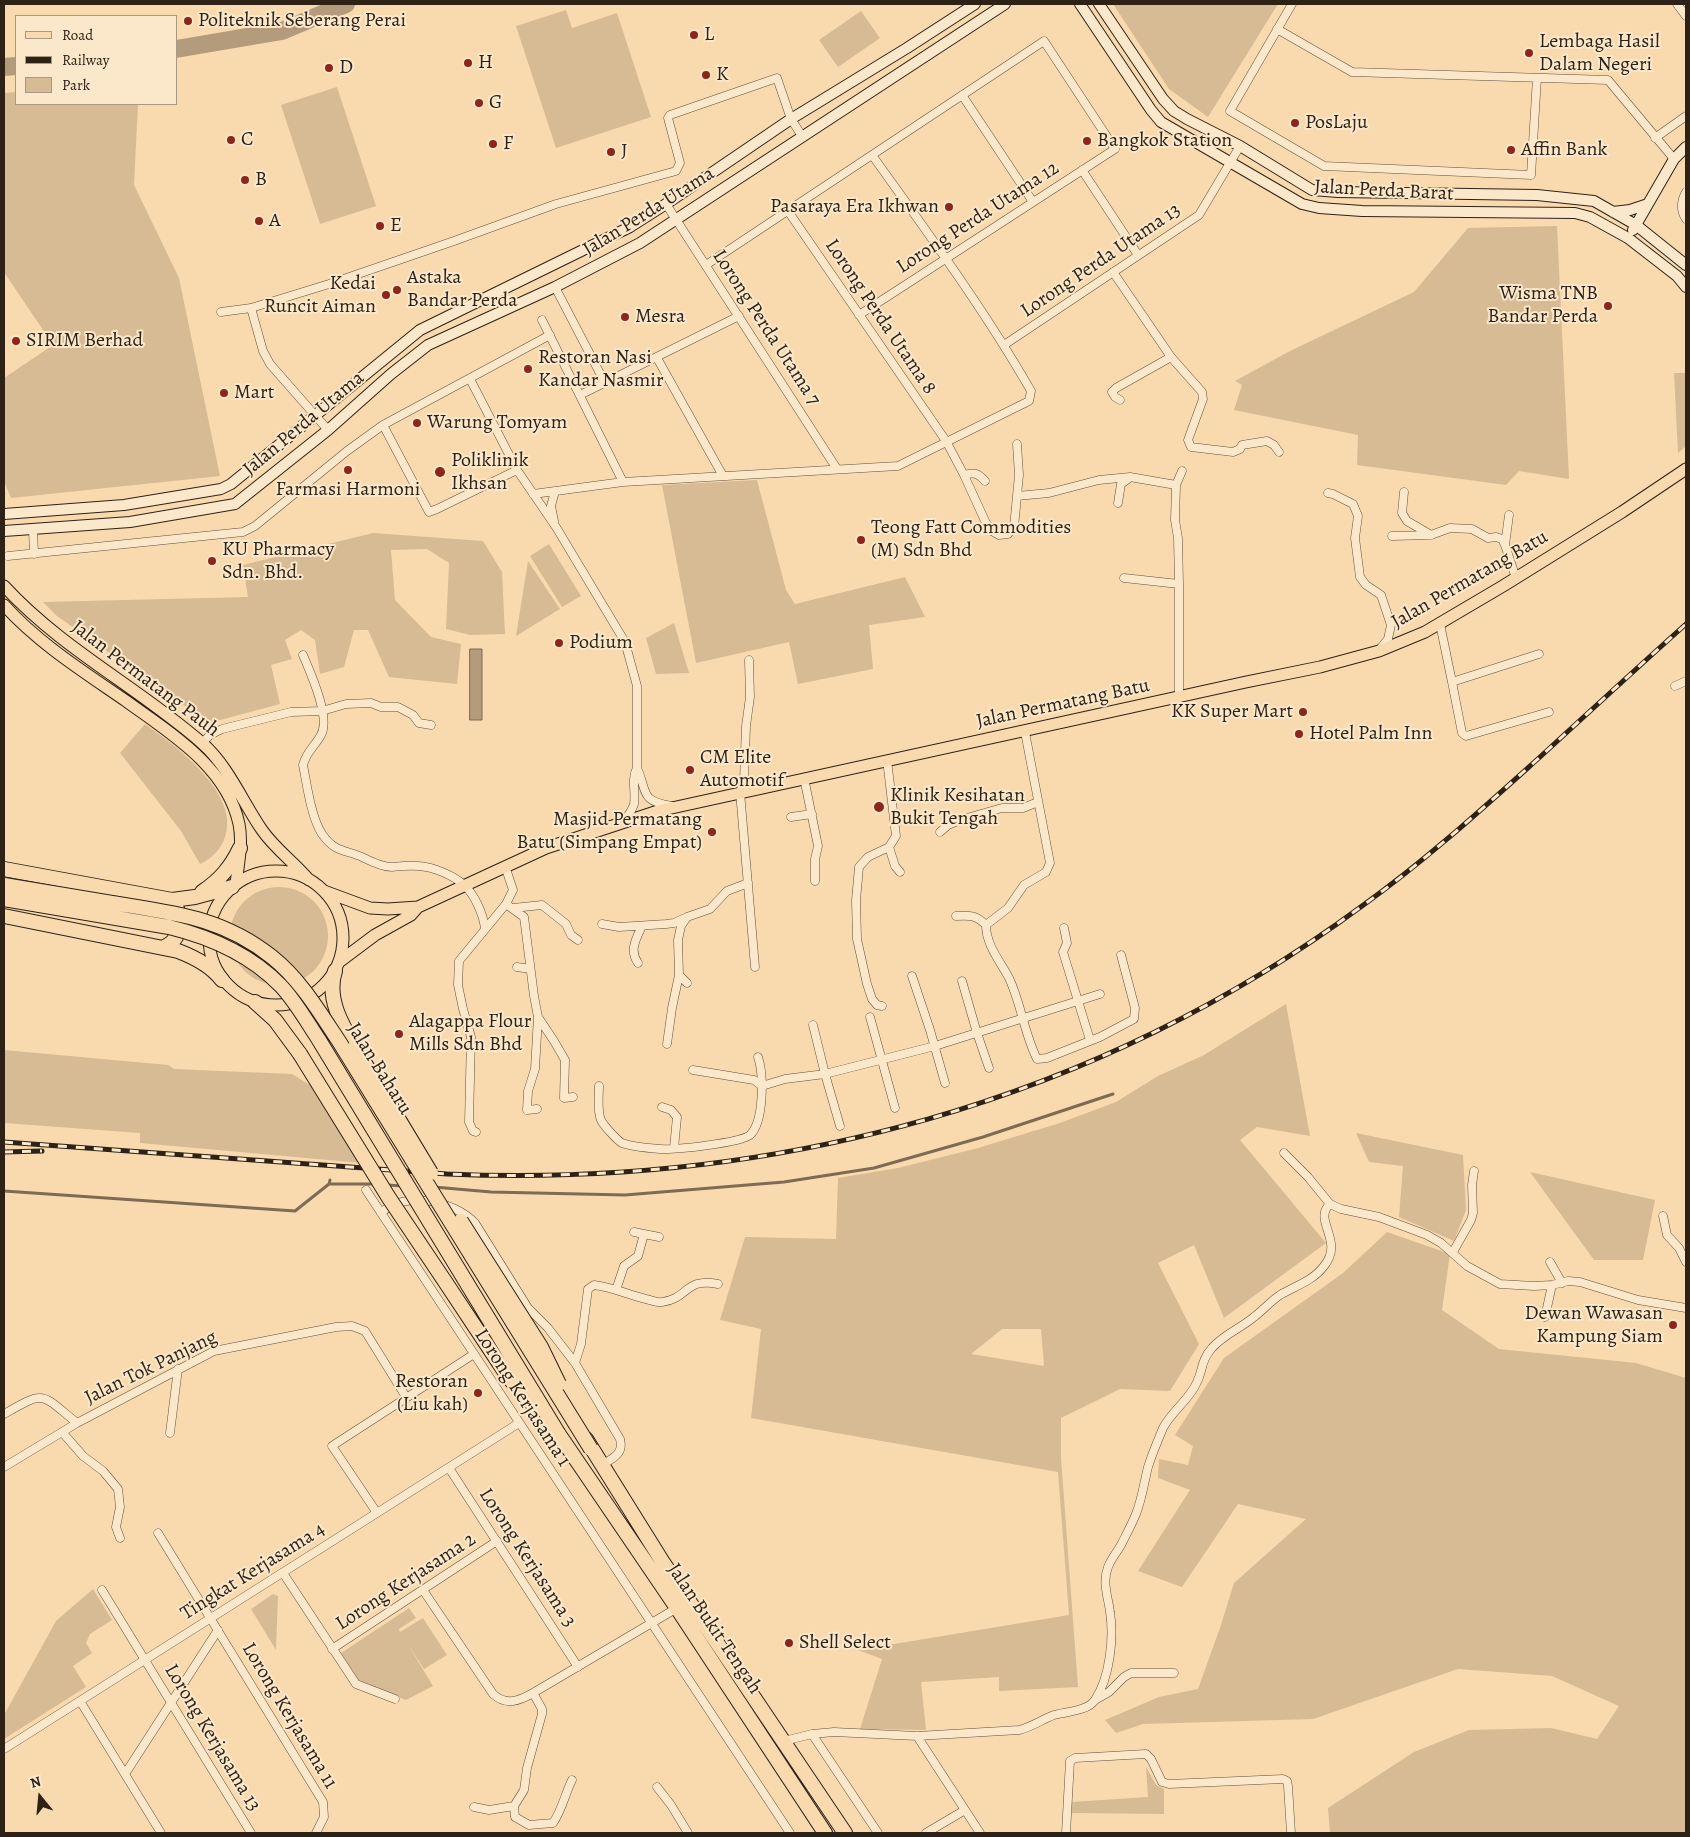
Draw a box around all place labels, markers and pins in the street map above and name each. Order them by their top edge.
place label: Politeknik Seberang Perai [198,9,406,33]
marker: Politeknik Seberang Perai [182,15,194,27]
place label: L [704,23,714,47]
marker: L [688,29,700,41]
place label: Lembaga Hasil Dalam Negeri [1539,30,1660,77]
marker: Lembaga Hasil Dalam Negeri [1523,47,1535,59]
place label: H [478,51,493,75]
place label: D [339,56,353,80]
marker: H [462,57,474,69]
marker: D [323,62,335,74]
place label: K [716,63,729,87]
marker: K [700,69,712,81]
place label: G [489,91,502,115]
marker: G [473,97,485,109]
place label: PosLaju [1305,111,1368,135]
marker: PosLaju [1289,117,1301,129]
place label: C [241,128,254,152]
place label: Bangkok Station [1097,129,1232,153]
place label: F [503,132,513,156]
marker: C [225,134,237,146]
marker: Bangkok Station [1081,135,1093,147]
marker: F [487,138,499,150]
place label: Affin Bank [1521,138,1607,162]
place label: J [621,140,628,164]
marker: Affin Bank [1505,144,1517,156]
marker: J [605,146,617,158]
place label: B [255,168,267,192]
marker: B [239,174,251,186]
place label: Pasaraya Era Ikhwan [770,195,939,219]
marker: Pasaraya Era Ikhwan [943,201,955,213]
place label: A [269,209,281,233]
place label: E [390,214,402,238]
marker: A [253,215,265,227]
marker: E [374,220,386,232]
place label: Astaka Bandar Perda [407,266,517,313]
place label: Kedai Runcit Aiman [264,272,376,319]
place label: Wisma TNB Bandar Perda [1488,282,1598,329]
marker: Astaka Bandar Perda [391,284,403,296]
marker: Kedai Runcit Aiman [380,289,392,301]
marker: Wisma TNB Bandar Perda [1602,300,1614,312]
place label: Mesra [635,305,685,329]
marker: Mesra [619,311,631,323]
place label: SIRIM Berhad [26,329,143,353]
marker: SIRIM Berhad [10,335,22,347]
place label: Restoran Nasi Kandar Nasmir [538,346,664,393]
marker: Restoran Nasi Kandar Nasmir [522,363,534,375]
place label: Mart [234,381,274,405]
marker: Mart [218,387,230,399]
place label: Warung Tomyam [427,411,567,435]
marker: Warung Tomyam [411,417,423,429]
place label: Poliklinik Ikhsan [451,449,529,496]
marker: Farmasi Harmoni [342,464,354,476]
marker: Poliklinik Ikhsan [433,465,447,479]
place label: Farmasi Harmoni [276,478,420,502]
place label: Teong Fatt Commodities (M) Sdn Bhd [871,516,1071,563]
marker: Teong Fatt Commodities (M) Sdn Bhd [855,534,867,546]
place label: KU Pharmacy Sdn. Bhd. [222,538,334,585]
marker: KU Pharmacy Sdn. Bhd. [206,555,218,567]
place label: Podium [569,631,633,655]
marker: Podium [553,637,565,649]
place label: KK Super Mart [1171,700,1293,724]
marker: KK Super Mart [1297,706,1309,718]
place label: Hotel Palm Inn [1309,722,1432,746]
marker: Hotel Palm Inn [1293,728,1305,740]
place label: CM Elite Automotif [700,746,784,793]
marker: CM Elite Automotif [684,764,696,776]
place label: Klinik Kesihatan Bukit Tengah [890,784,1025,831]
marker: Klinik Kesihatan Bukit Tengah [872,800,886,814]
place label: Masjid Permatang Batu (Simpang Empat) [517,808,702,855]
marker: Masjid Permatang Batu (Simpang Empat) [706,826,718,838]
place label: Alagappa Flour Mills Sdn Bhd [409,1010,532,1057]
marker: Alagappa Flour Mills Sdn Bhd [393,1028,405,1040]
place label: Dewan Wawasan Kampung Siam [1525,1302,1663,1349]
marker: Dewan Wawasan Kampung Siam [1667,1319,1679,1331]
place label: Restoran (Liu kah) [395,1370,468,1417]
marker: Restoran (Liu kah) [472,1387,484,1399]
place label: Shell Select [799,1631,891,1655]
marker: Shell Select [783,1637,795,1649]

